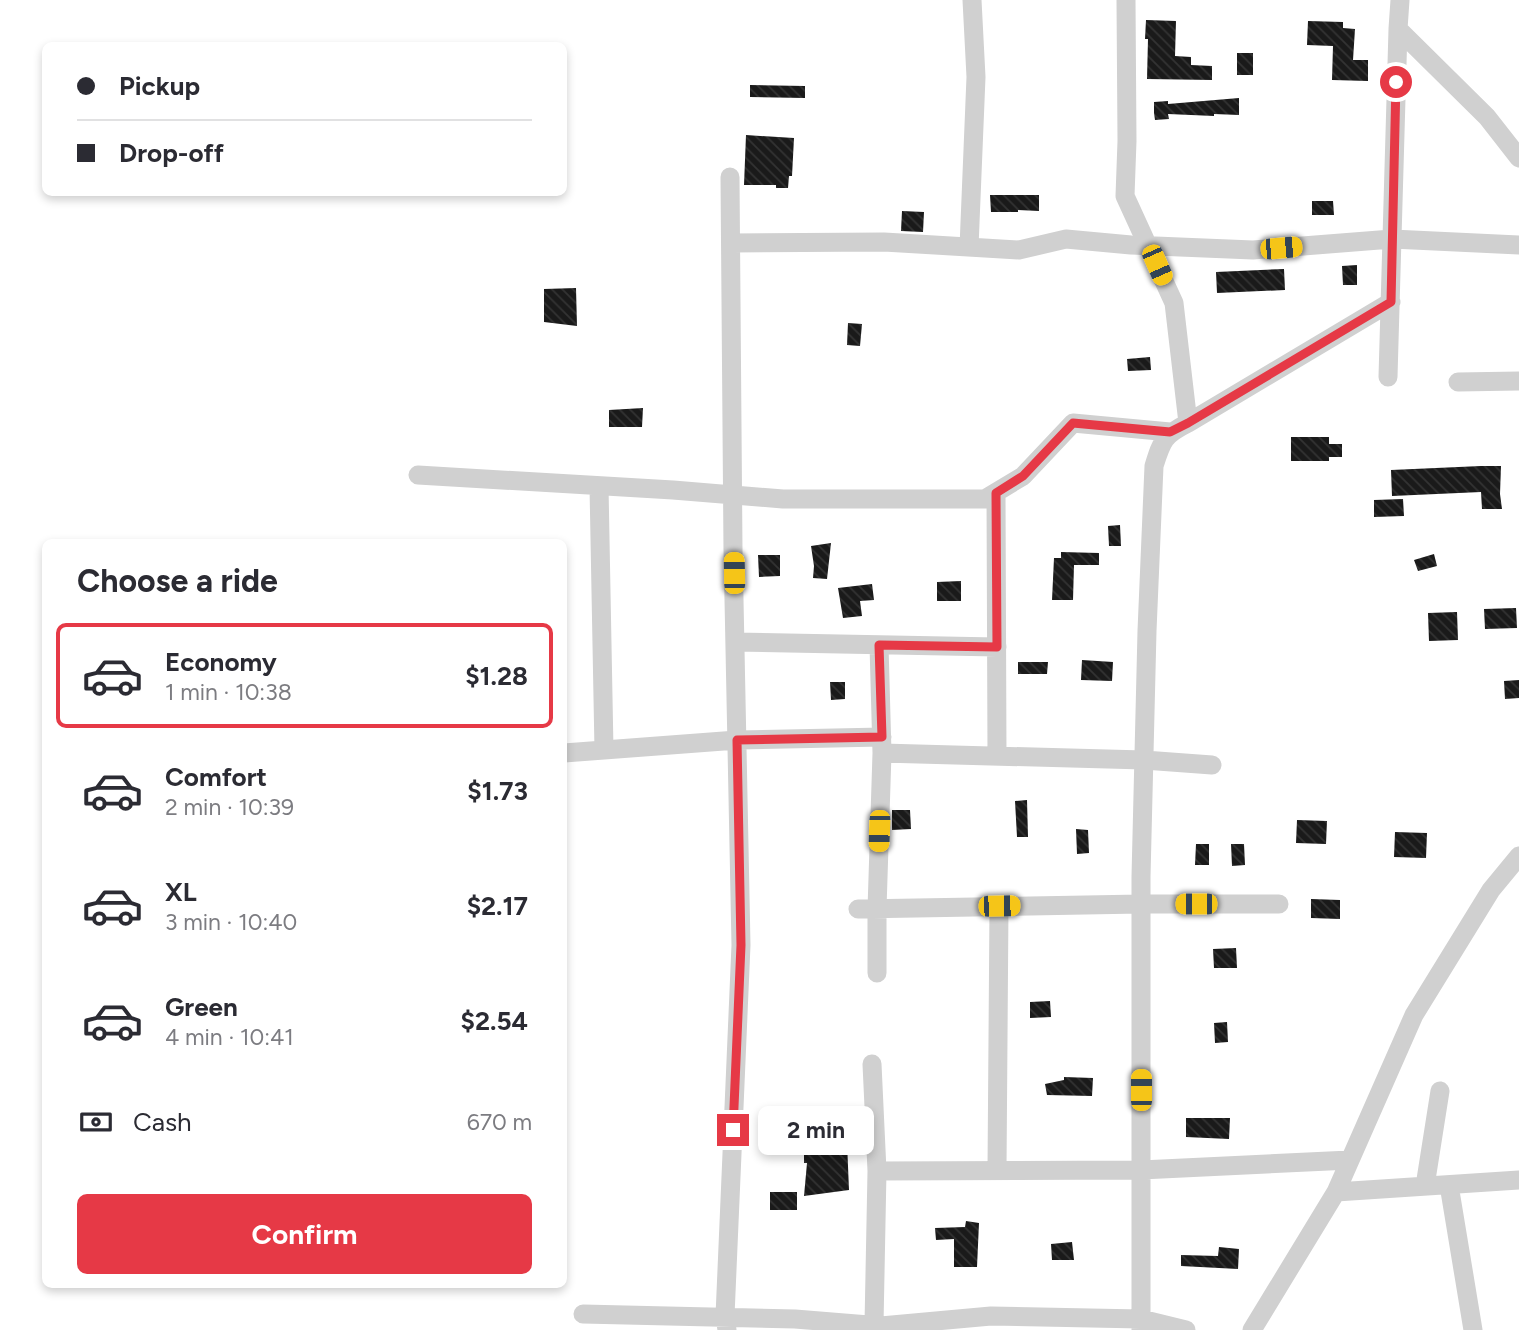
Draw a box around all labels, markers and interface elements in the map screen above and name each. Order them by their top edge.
route start [1380,66,1412,98]
text: Pickup [119,70,200,102]
text: Drop-off [119,137,224,169]
car [1260,236,1303,260]
car [1139,242,1176,288]
car [724,552,745,594]
text: Choose a ride [77,562,278,600]
icon: car [81,644,144,707]
text: Economy [165,646,277,678]
text: $1.28 [465,660,528,692]
text: 1 min · 10:38 [165,678,292,706]
icon: car [81,759,144,822]
text: Comfort [165,761,267,793]
text: $1.73 [467,775,528,807]
text: 2 min · 10:39 [165,793,294,821]
car [868,810,891,852]
icon: car [81,874,144,937]
text: XL [165,876,197,908]
text: $2.17 [467,890,528,922]
car [1176,894,1218,915]
car [978,895,1021,917]
text: 3 min · 10:40 [165,908,297,936]
icon: car [81,989,144,1052]
text: Green [165,991,238,1023]
text: $2.54 [461,1005,528,1037]
text: 4 min · 10:41 [165,1023,294,1051]
car [1131,1069,1152,1111]
icon: cash [77,1103,115,1141]
text: Cash [133,1106,192,1138]
callout: 2 min [758,1106,873,1154]
text: 670 m [467,1108,532,1136]
route end [717,1114,749,1146]
text: 2 min [787,1116,845,1144]
button: Confirm [77,1194,532,1274]

